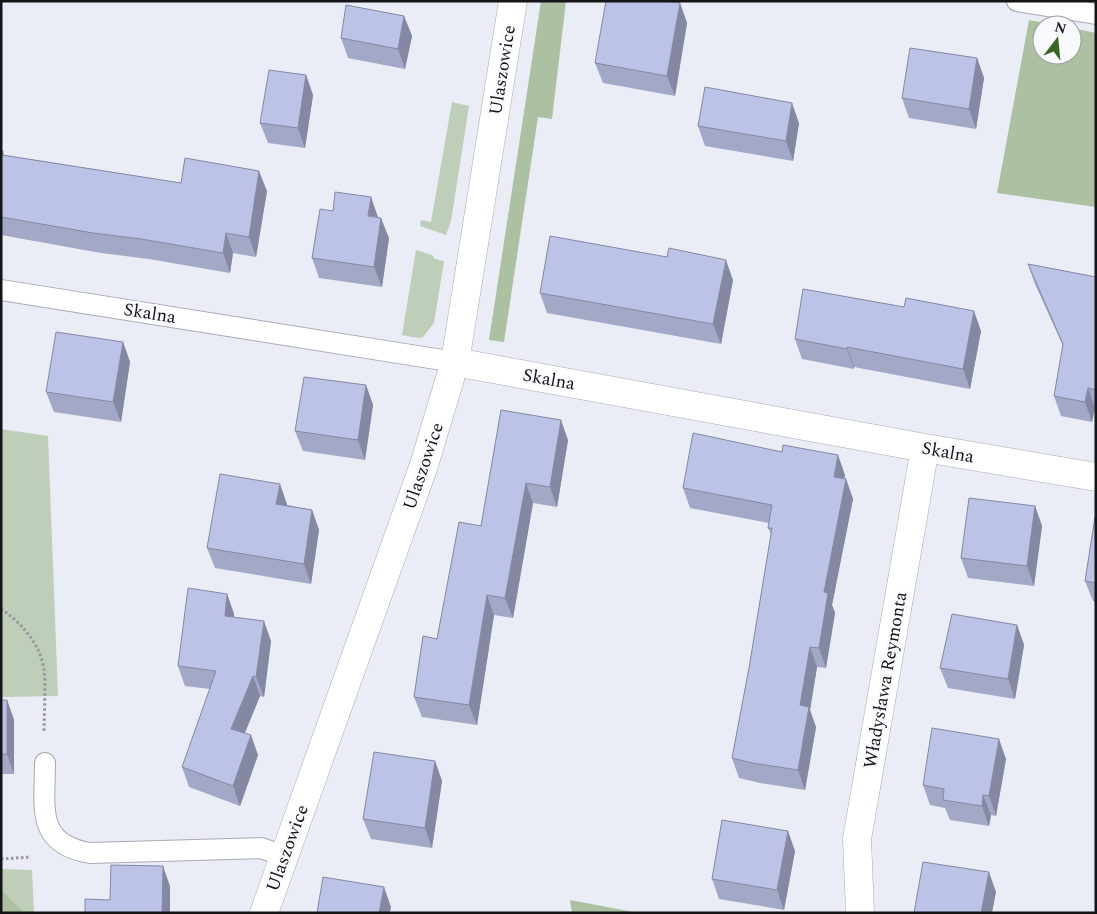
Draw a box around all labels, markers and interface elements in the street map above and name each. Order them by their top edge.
north arrow [1032,15,1082,65]
text: N [1052,16,1069,40]
street label: Ulaszowice [482,23,523,117]
street label: Skalna [122,296,178,331]
street label: Skalna [521,362,577,397]
street label: Ulaszowice [396,419,451,513]
street label: Skalna [920,435,976,470]
street label: Władysława Reymonta [857,589,914,771]
street label: Ulaszowice [259,801,316,895]

